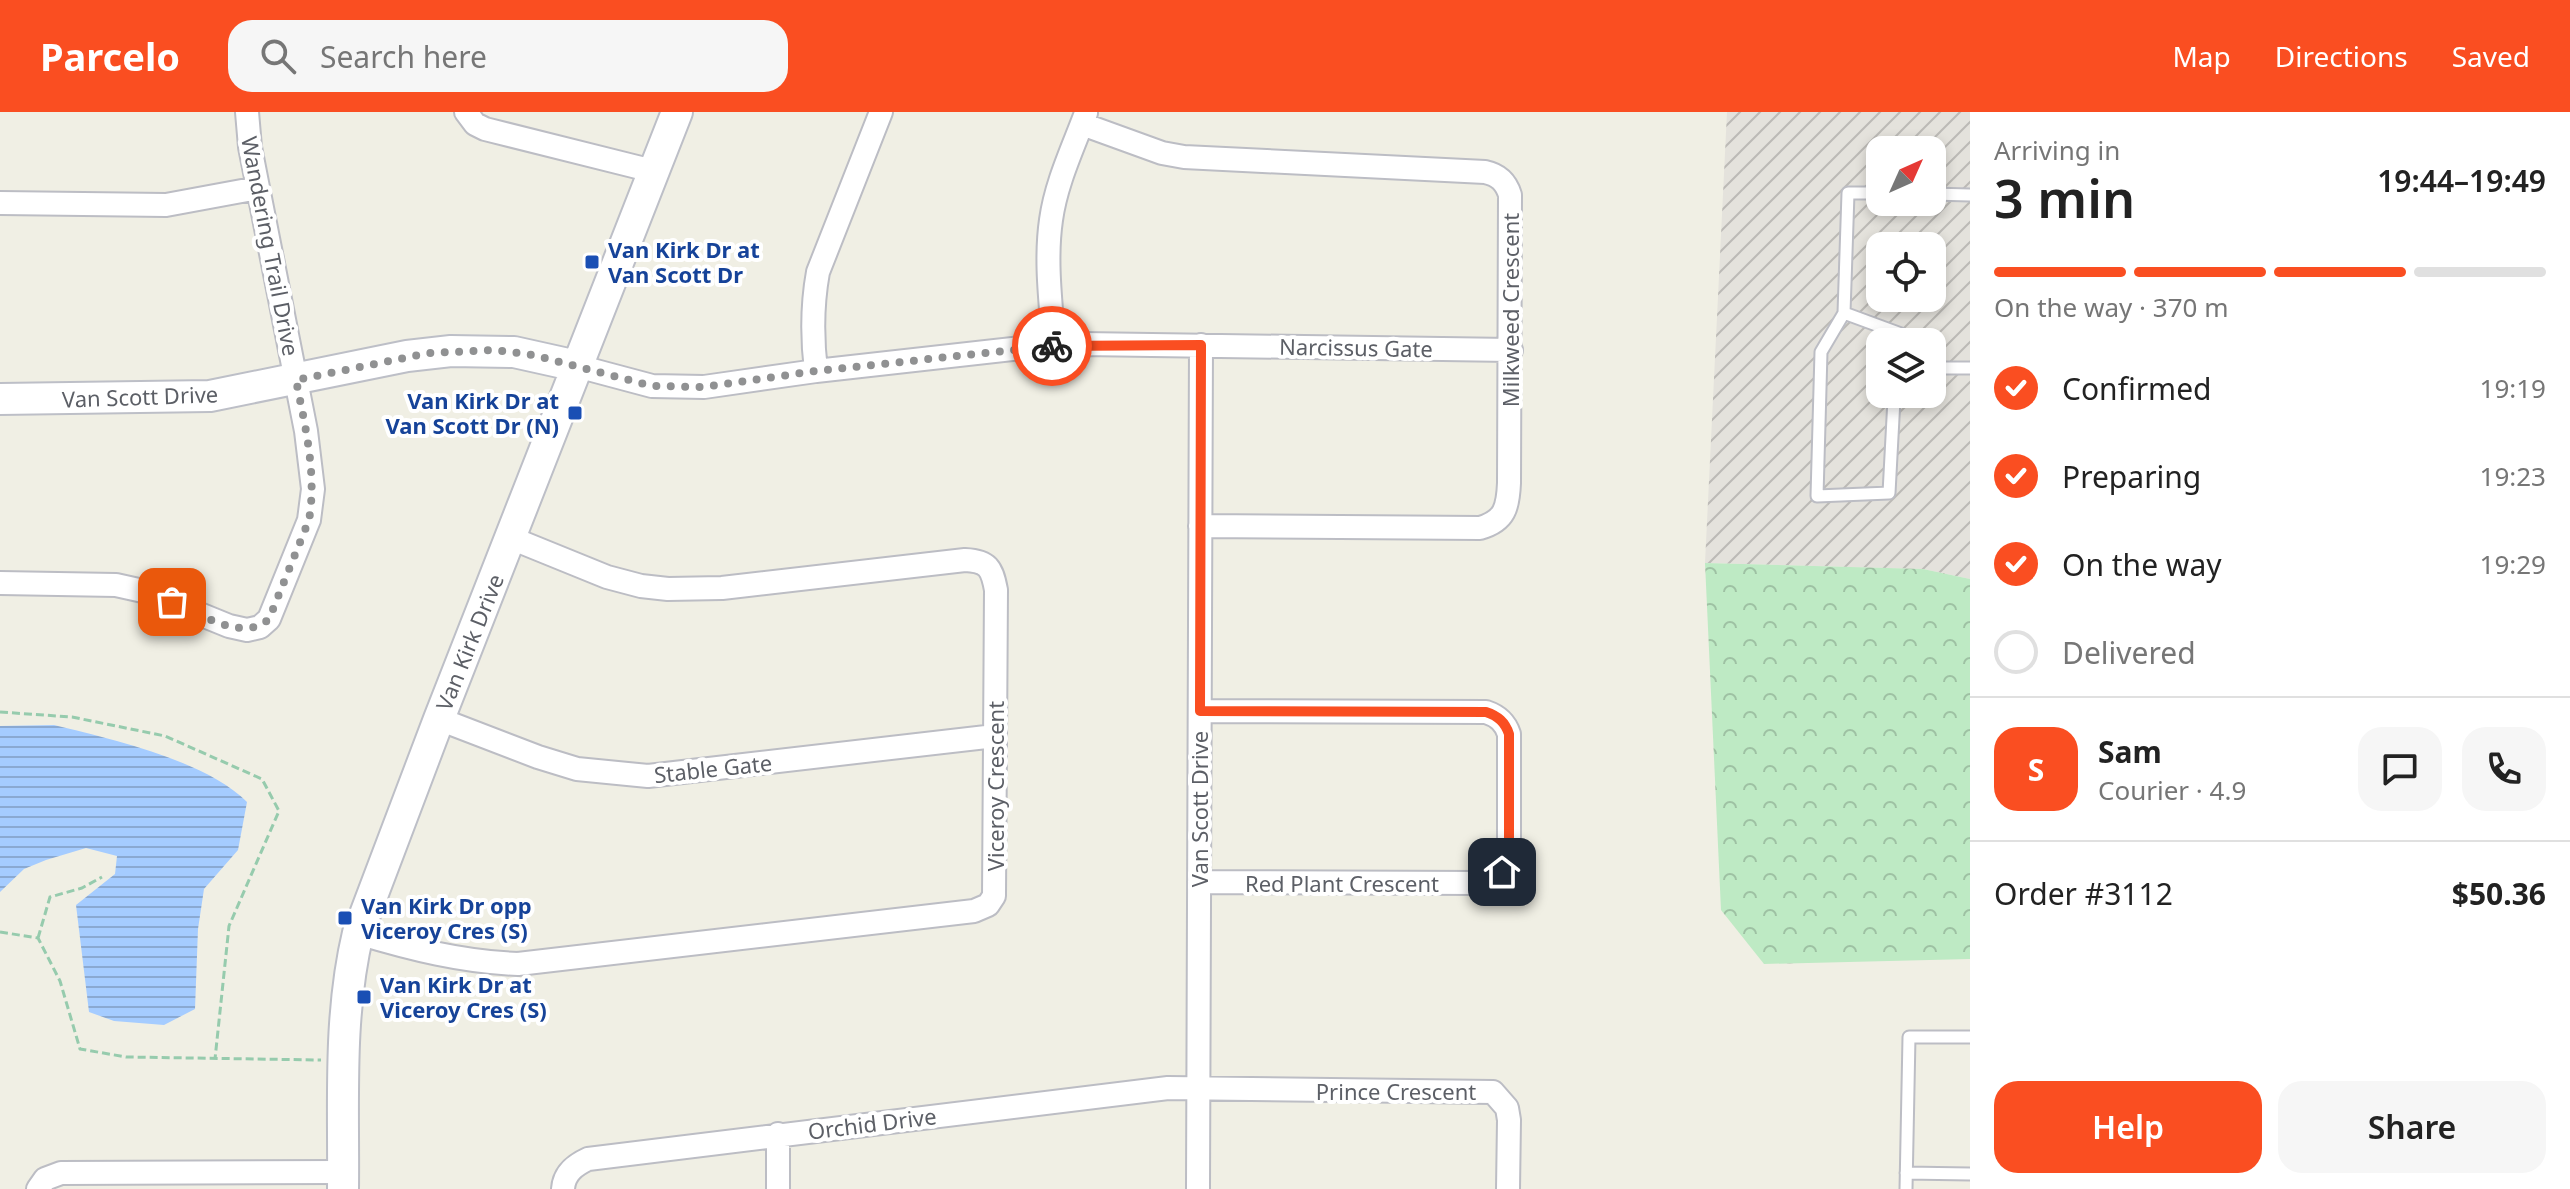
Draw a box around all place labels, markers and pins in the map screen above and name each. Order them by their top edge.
place label: Van Kirk Dr at Van Scott Dr [608,234,760,289]
marker: Van Kirk Dr at Van Scott Dr [583,253,601,271]
place label: Van Kirk Dr at Van Scott Dr (N) [385,385,559,440]
marker: Van Kirk Dr at Van Scott Dr (N) [566,404,584,422]
pin [138,568,206,636]
pin [1468,838,1536,906]
place label: Van Kirk Dr opp Viceroy Cres (S) [361,890,532,945]
marker: Van Kirk Dr opp Viceroy Cres (S) [336,909,354,927]
place label: Van Kirk Dr at Viceroy Cres (S) [380,969,547,1024]
marker: Van Kirk Dr at Viceroy Cres (S) [355,988,373,1006]

